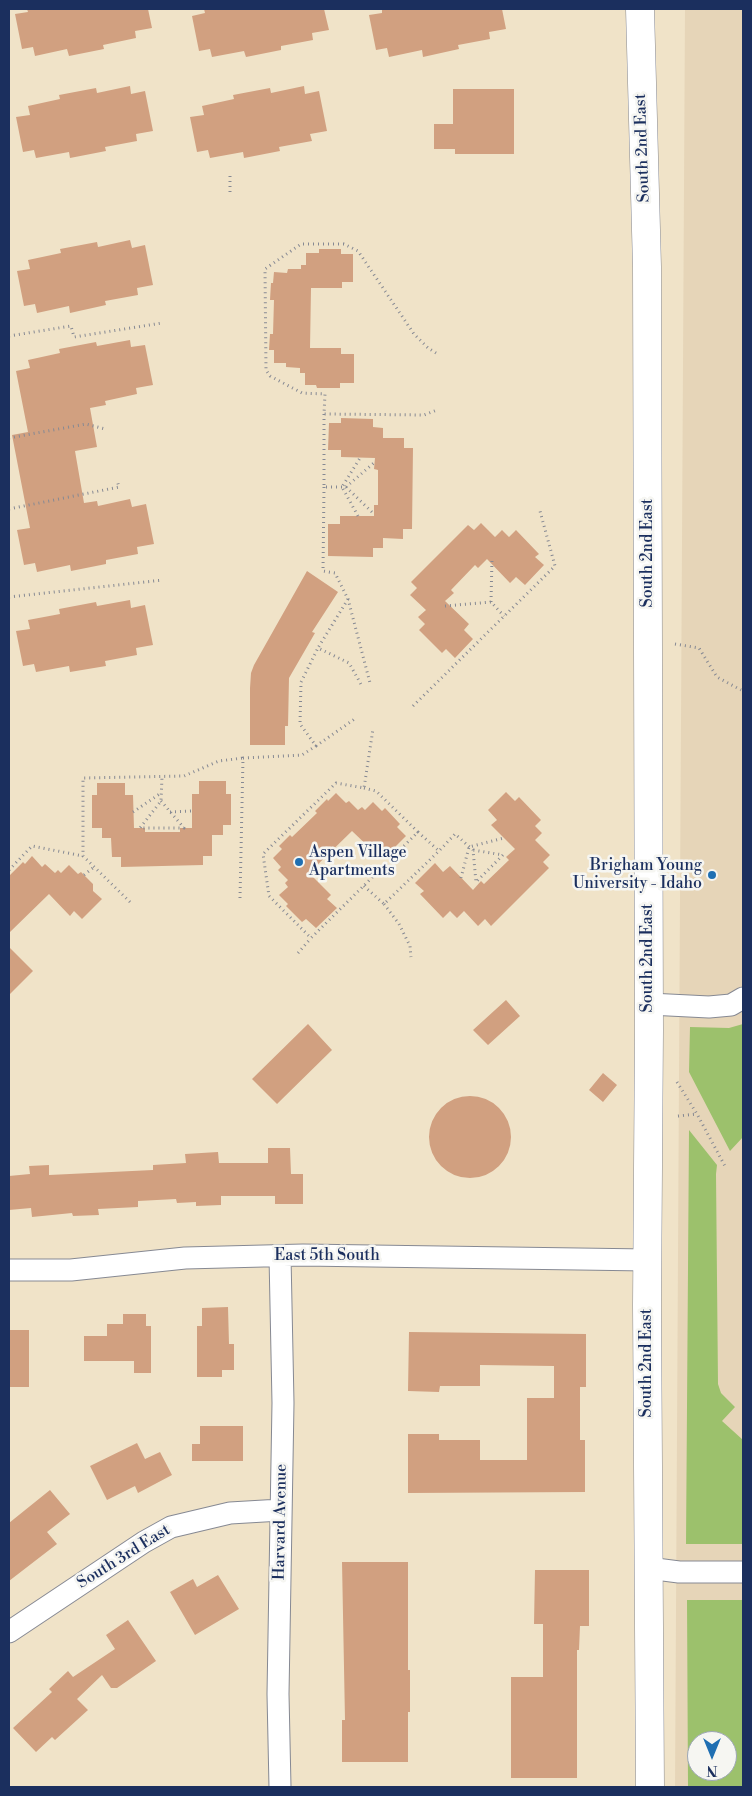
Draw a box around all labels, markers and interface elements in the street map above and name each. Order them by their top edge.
street label: South 2nd East [632,93,654,203]
street label: South 2nd East [638,499,658,607]
place label: Aspen Village Apartments [309,843,407,881]
marker: Aspen Village Apartments [293,856,305,868]
place label: Brigham Young University - Idaho [573,856,702,894]
marker: Brigham Young University - Idaho [706,869,718,881]
street label: South 2nd East [638,904,658,1012]
street label: East 5th South [274,1246,380,1266]
street label: South 2nd East [637,1309,657,1417]
street label: Harvard Avenue [270,1464,292,1580]
street label: South 3rd East [74,1521,174,1593]
north arrow [687,1731,737,1781]
text: N [706,1761,718,1779]

